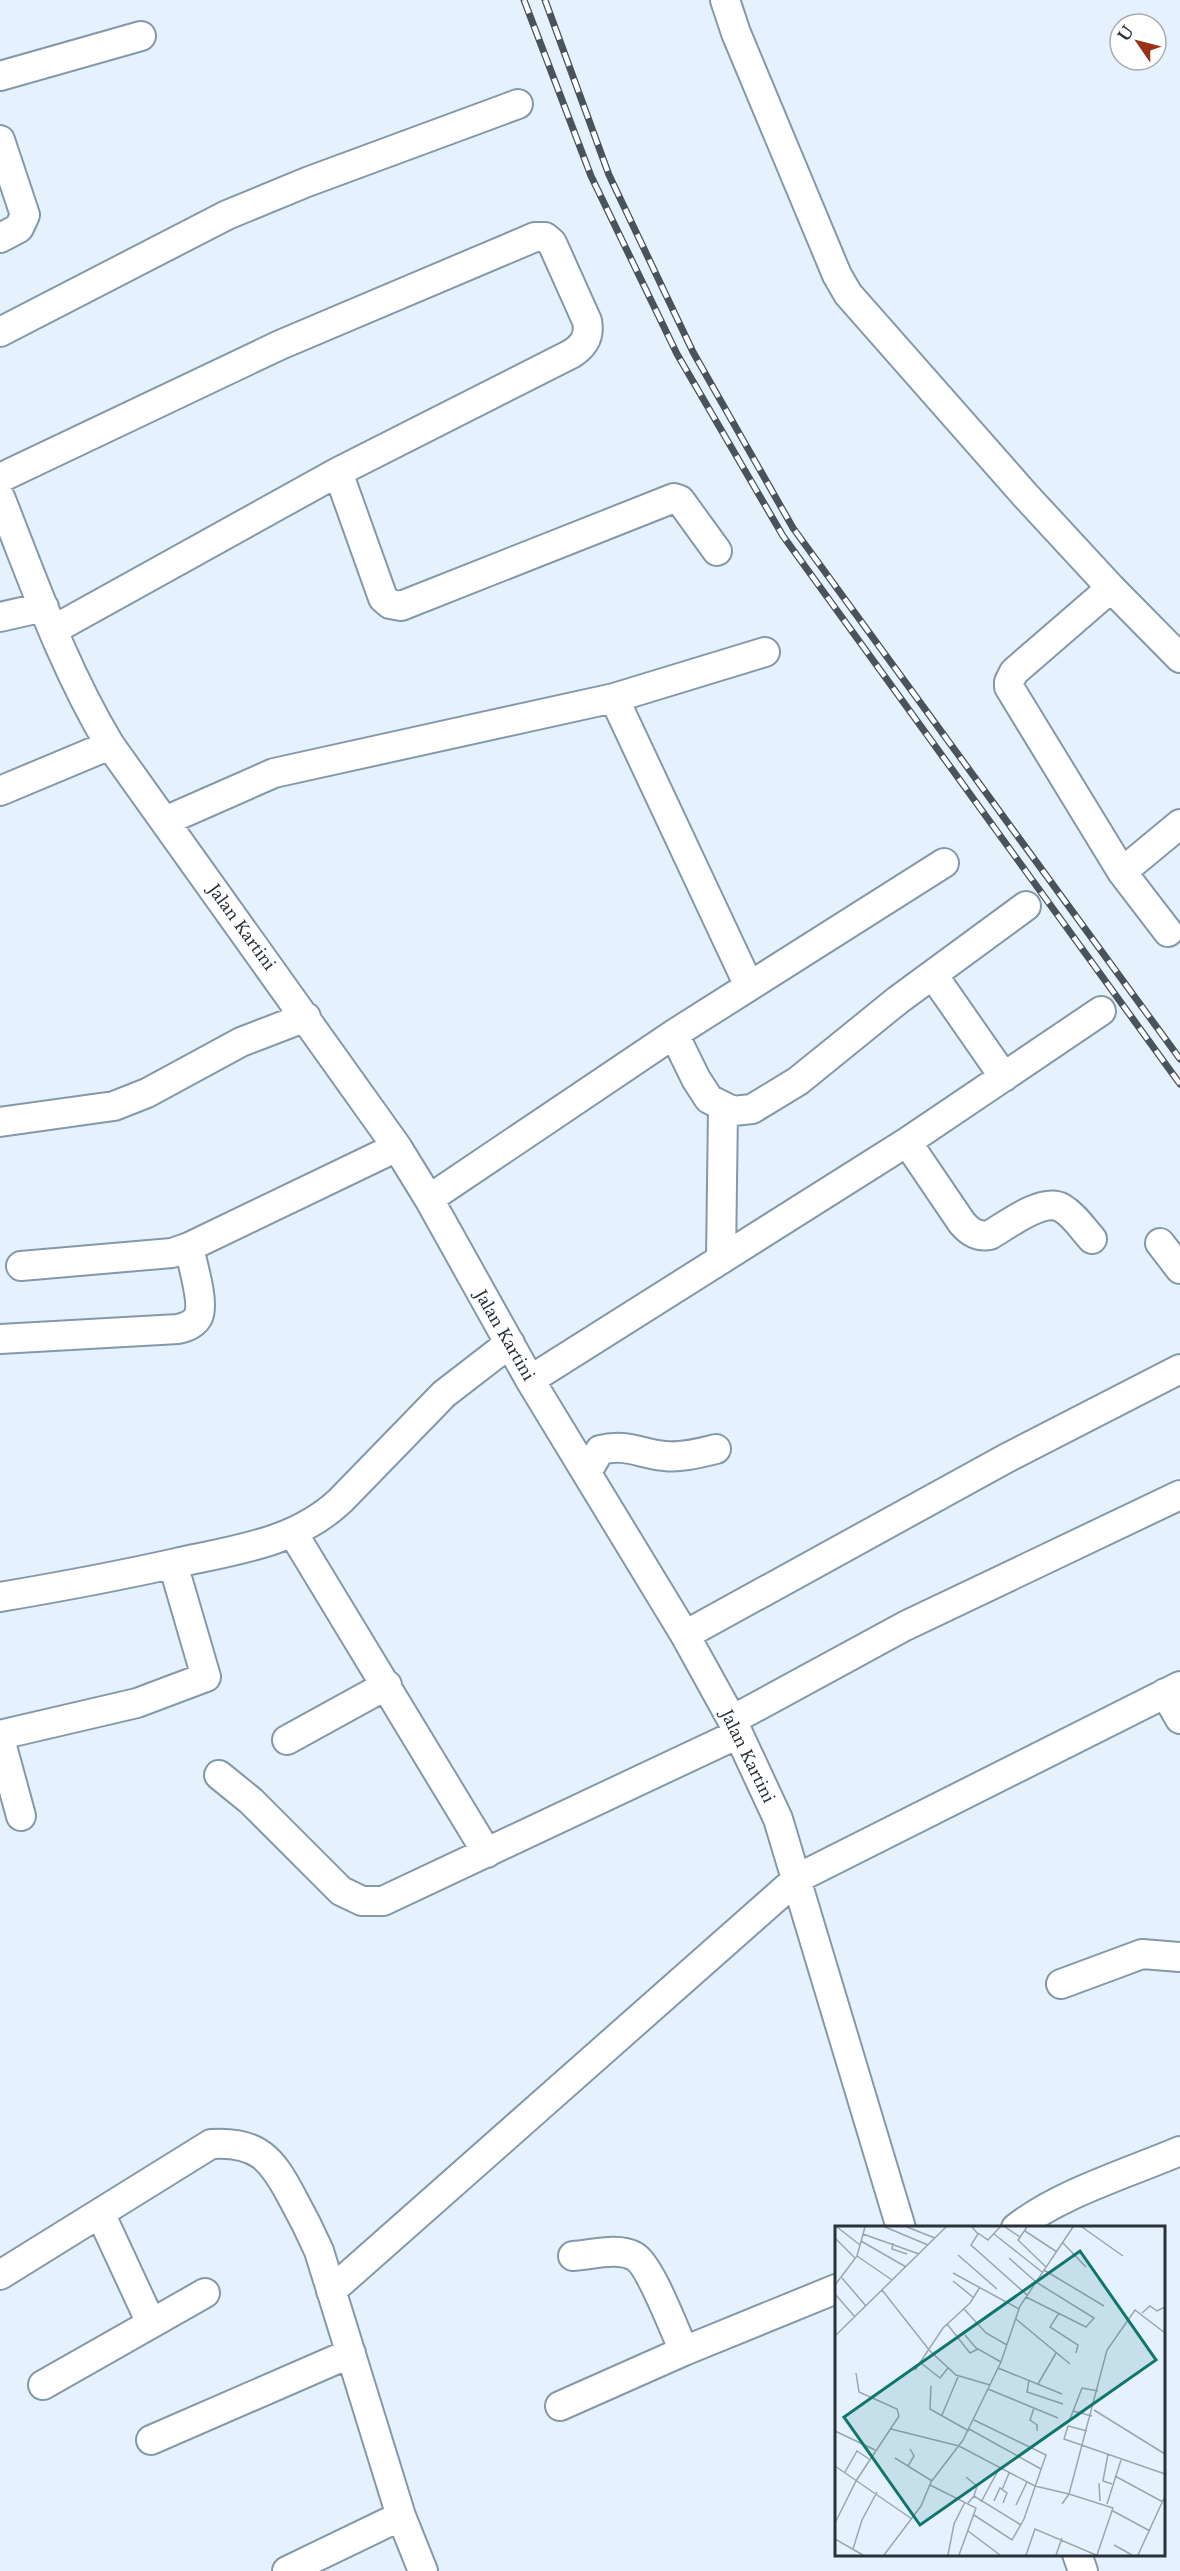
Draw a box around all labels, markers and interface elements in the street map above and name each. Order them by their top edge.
north arrow [1108,12,1168,72]
text: U [1113,22,1138,45]
street label: Jalan Kartini [203,879,280,974]
street label: Jalan Kartini [470,1284,539,1384]
street label: Jalan Kartini [716,1704,779,1806]
inset map [835,2226,1165,2556]

